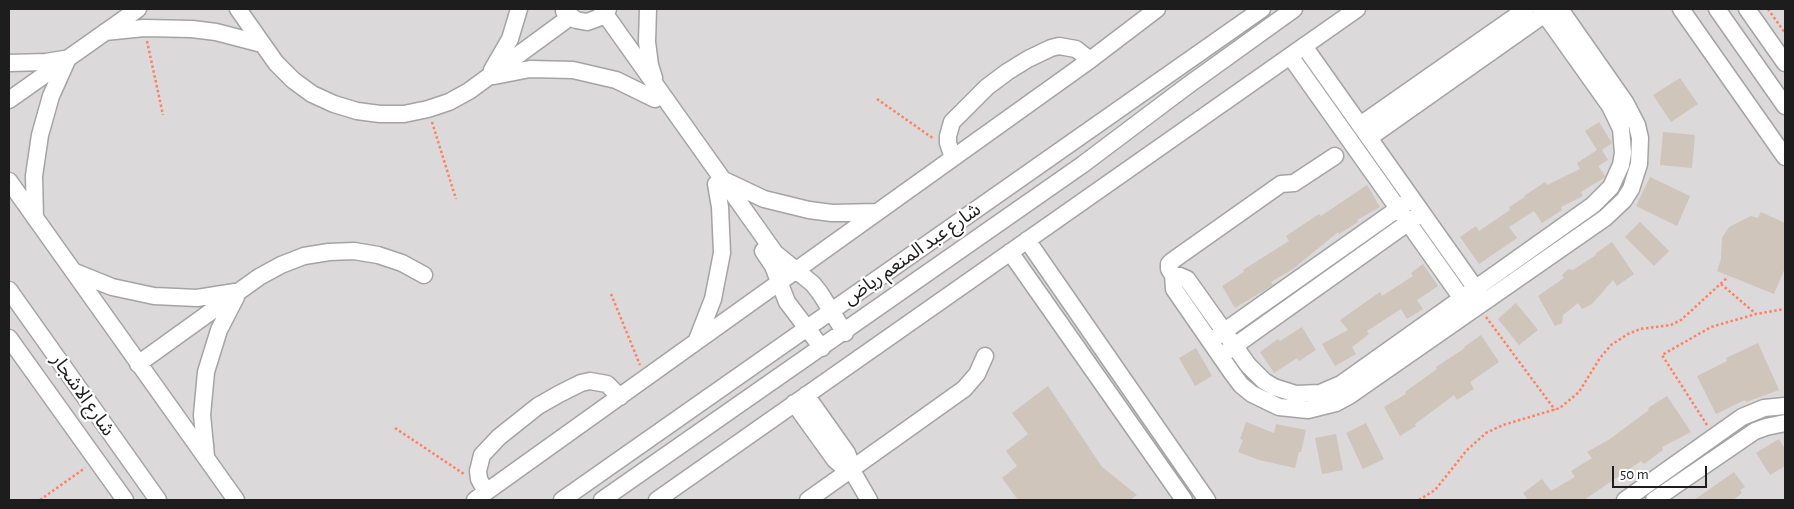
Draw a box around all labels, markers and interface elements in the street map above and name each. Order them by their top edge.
street label: شارع عبد المنعم رياض [839,198,985,310]
street label: شارع الاشجار [46,349,120,441]
scale bar [1614,456,1709,488]
text: 50 m [1620,467,1649,482]

